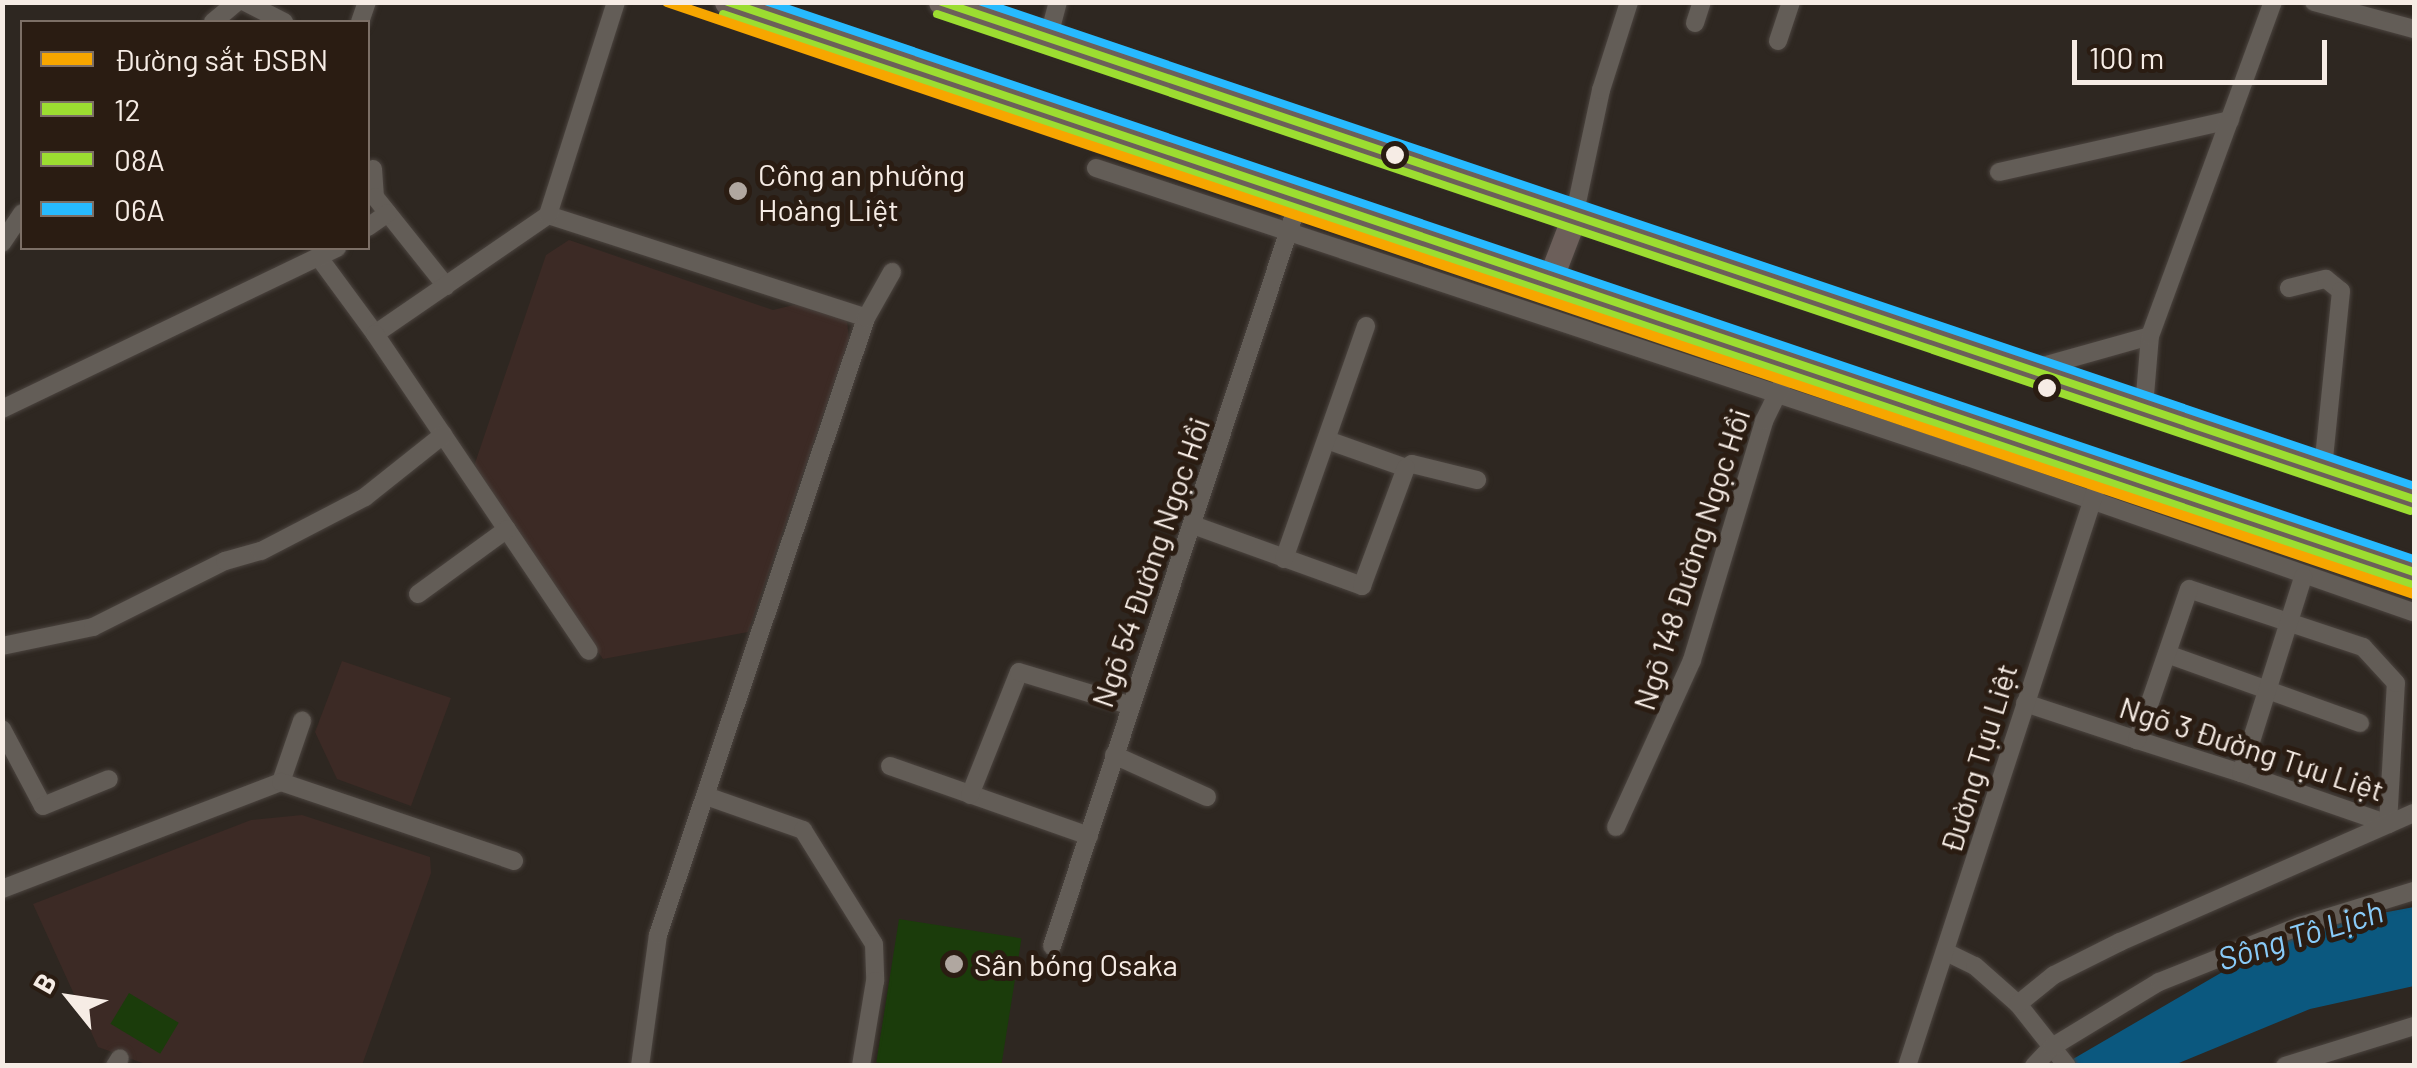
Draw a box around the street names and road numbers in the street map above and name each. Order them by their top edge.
street label: Ngõ 148 Đường Ngọc Hồi [1625,404,1757,714]
street label: Ngõ 54 Đường Ngọc Hồi [1083,412,1217,712]
street label: Đường Tựu Liệt [1932,659,2024,857]
street label: Ngõ 3 Đường Tựu Liệt [2115,688,2389,808]

